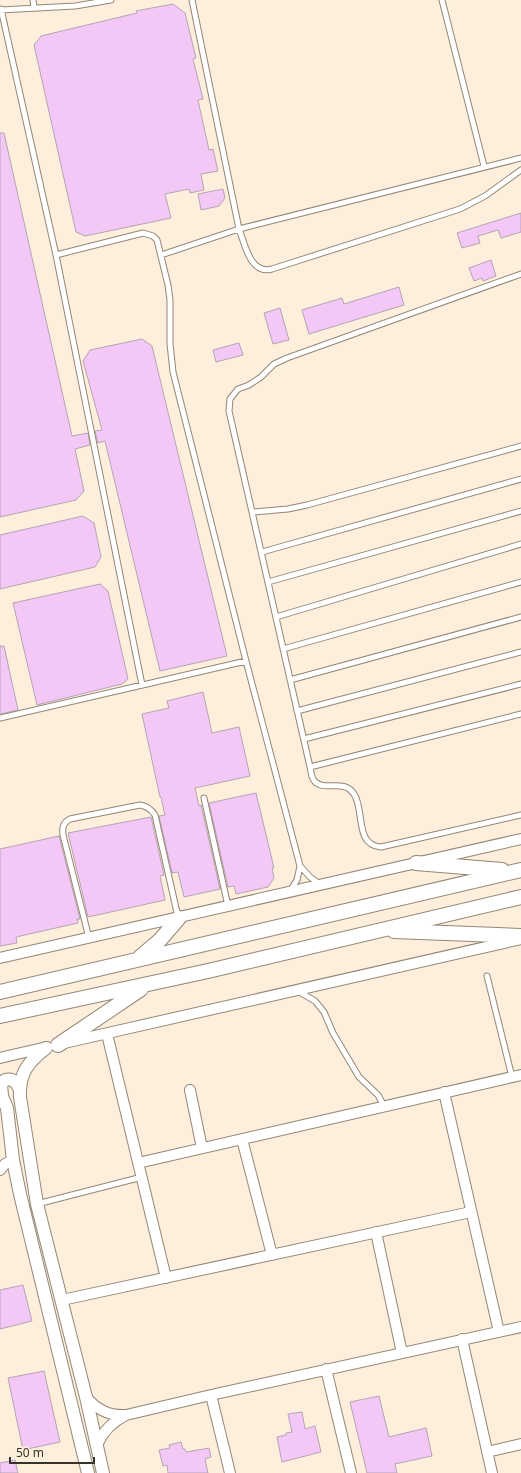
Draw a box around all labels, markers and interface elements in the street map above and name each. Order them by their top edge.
scale bar [10,1439,94,1465]
text: 50 m [16,1444,44,1461]

